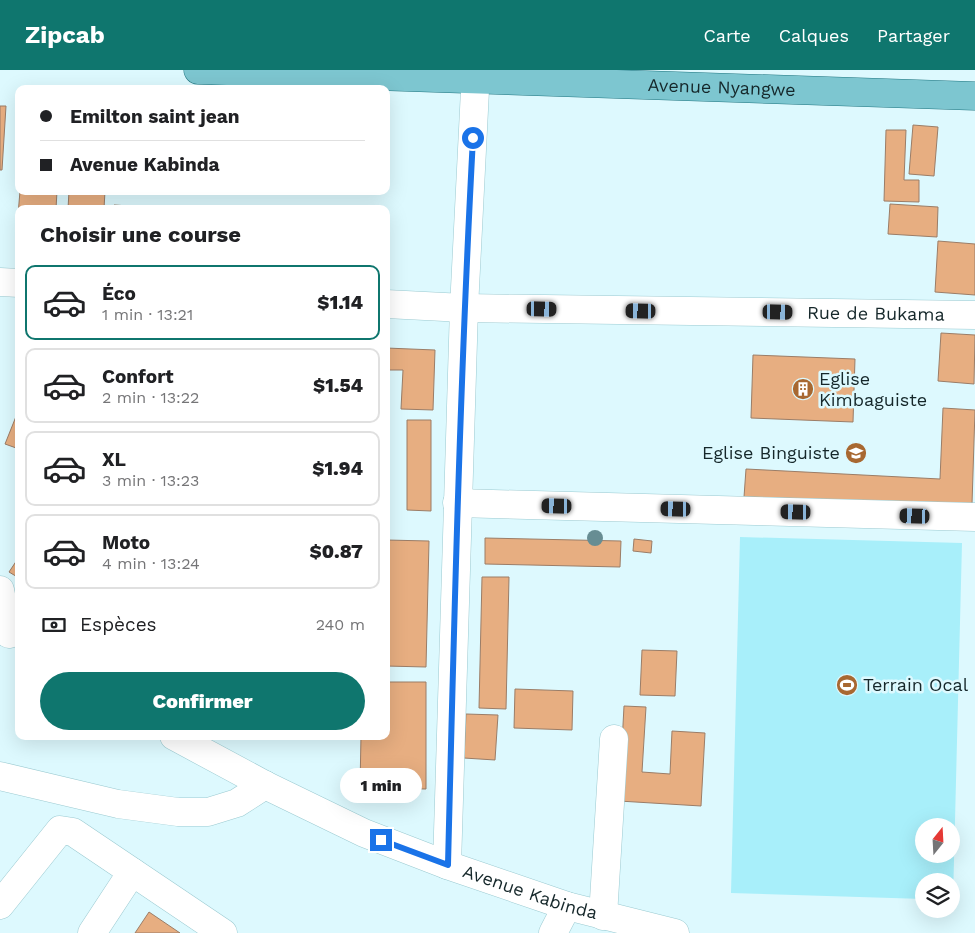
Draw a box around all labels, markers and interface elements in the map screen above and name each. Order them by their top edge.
text: Zipcab [25,21,105,49]
text: Carte [703,25,751,46]
text: Calques [779,25,849,46]
text: Partager [877,25,950,46]
street label: Avenue Nyangwe [647,74,796,100]
text: Emilton saint jean [70,105,240,128]
route start [462,127,484,149]
text: Avenue Kabinda [70,153,220,176]
text: Choisir une course [40,222,241,247]
icon: car [42,280,87,325]
text: Éco [102,282,136,305]
text: $1.14 [317,291,363,314]
car [526,301,557,317]
street label: Rue de Bukama [807,302,945,325]
car [625,303,656,319]
car [762,304,793,320]
text: 1 min · 13:21 [102,305,193,324]
icon: car [42,363,87,408]
text: Confort [102,365,173,388]
place label: Eglise Kimbaguiste [819,368,927,410]
text: $1.54 [313,374,363,397]
building icon: Eglise Kimbaguiste [791,377,815,401]
text: 2 min · 13:22 [102,388,199,407]
school or university icon: Eglise Binguiste [844,441,868,465]
place label: Eglise Binguiste [702,442,840,463]
icon: car [42,446,87,491]
text: XL [102,448,126,471]
text: $1.94 [312,457,363,480]
text: 3 min · 13:23 [102,471,199,490]
car [541,498,572,514]
car [660,501,691,517]
car [780,504,811,520]
car [899,508,930,524]
icon: car [42,529,87,574]
text: Moto [102,531,150,554]
text: $0.87 [309,540,363,563]
text: 4 min · 13:24 [102,554,200,573]
icon: cash [40,611,68,639]
text: Espèces [80,613,157,636]
text: 240 m [316,615,365,634]
button: Confirmer [40,672,365,730]
sports icon: Terrain Ocal [835,673,859,697]
place label: Terrain Ocal [863,674,969,695]
callout: 1 min [340,768,422,802]
text: 1 min [360,776,402,795]
north arrow [915,818,960,862]
map controls [915,818,960,918]
route end [370,829,392,851]
street label: Avenue Kabinda [460,860,600,923]
button: layers [915,873,960,918]

